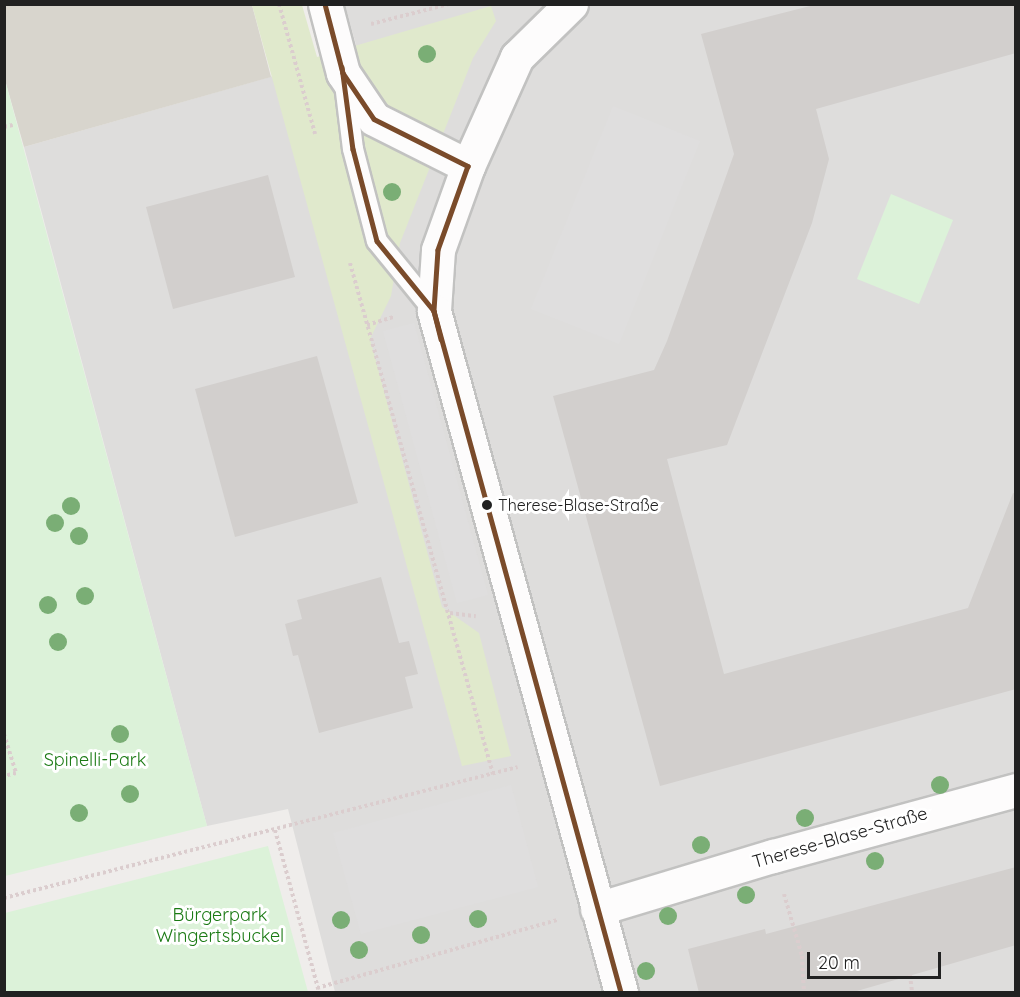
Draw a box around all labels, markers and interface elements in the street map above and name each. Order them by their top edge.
place label: Therese-Blase-Straße [498,495,659,515]
marker: Therese-Blase-Straße [481,499,493,511]
park label: Spinelli-Park [44,749,146,771]
street label: Therese-Blase-Straße [750,803,930,873]
park label: Bürgerpark Wingertsbuckel [156,905,284,948]
scale bar [810,940,944,978]
text: 20 m [818,951,860,974]

